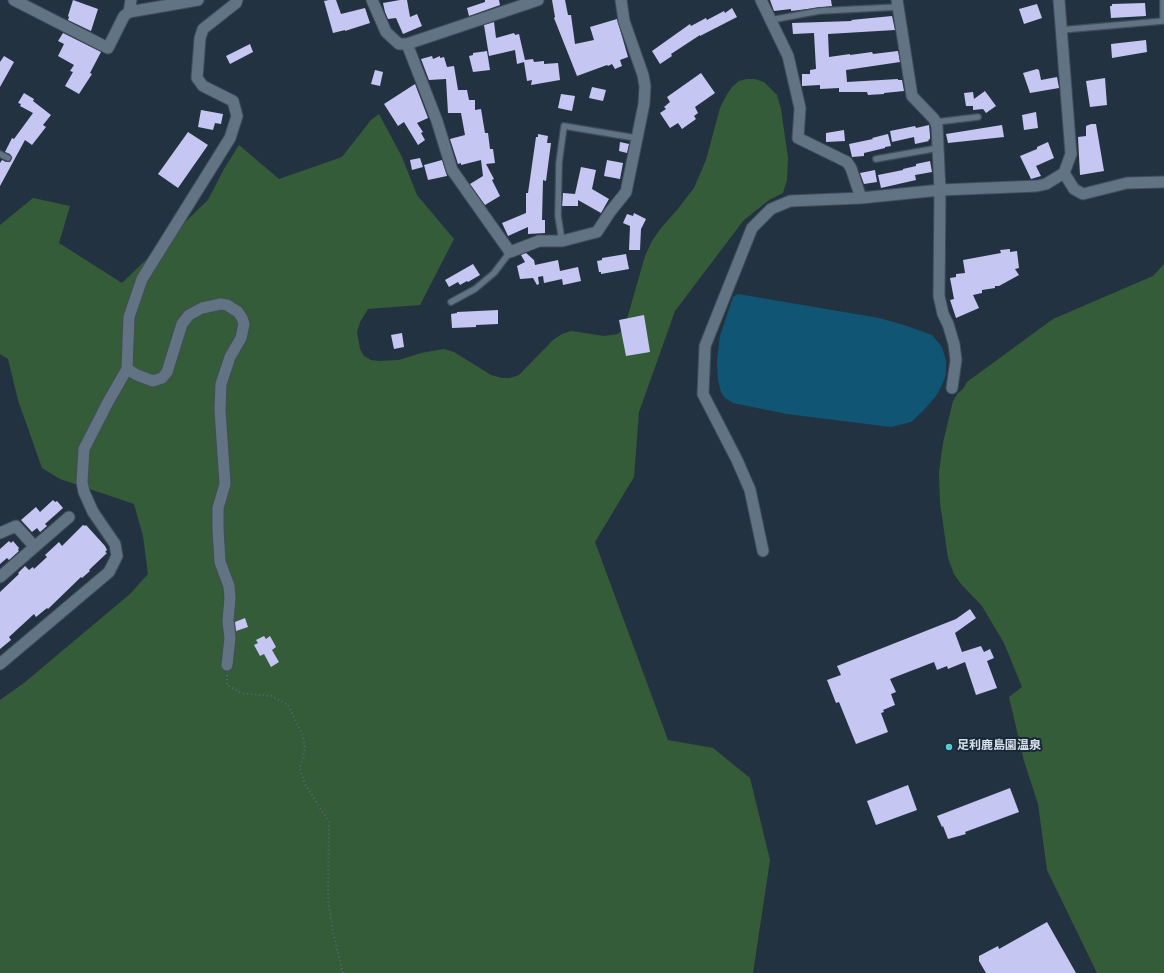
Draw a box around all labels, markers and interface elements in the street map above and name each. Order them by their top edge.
place label: 足利鹿島園温泉 [957,740,1041,754]
marker: 足利鹿島園温泉 [944,742,954,752]

